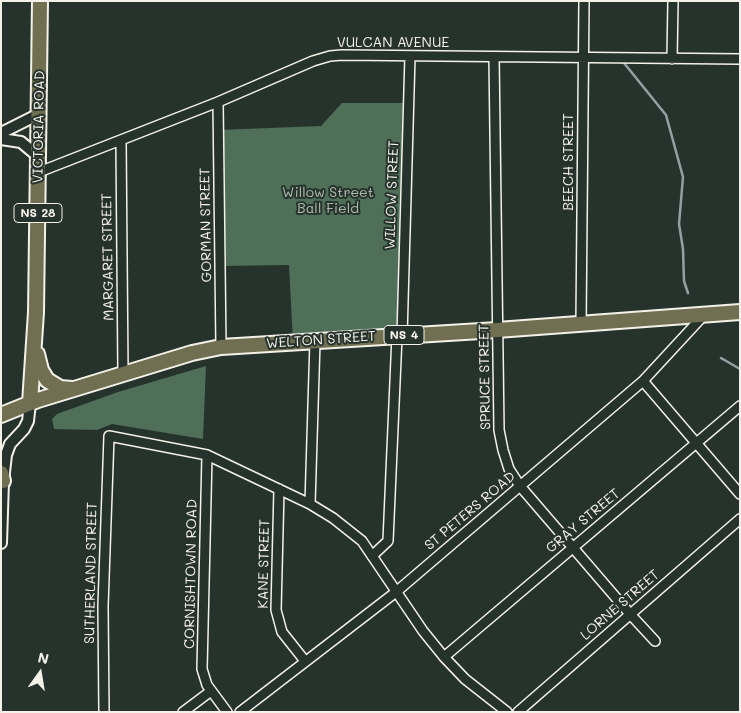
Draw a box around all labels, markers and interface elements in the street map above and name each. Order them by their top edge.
street label: VULCAN AVENUE [337,35,449,51]
street label: VICTORIA ROAD [30,71,48,183]
street label: BEECH STREET [561,113,577,211]
street label: WILLOW STREET [382,140,402,250]
street label: GORMAN STREET [197,168,215,282]
park label: Willow Street Ball Field [282,185,374,218]
street label: MARGARET STREET [98,193,118,321]
road number: NS 28 [14,204,62,222]
street label: SPRUCE STREET [476,324,494,430]
road number: NS 4 [384,326,424,344]
street label: WELTON STREET [266,328,376,352]
street label: ST PETERS ROAD [421,468,519,554]
street label: GRAY STREET [543,485,623,557]
street label: CORNISHTOWN ROAD [181,499,201,649]
street label: SUTHERLAND STREET [81,502,101,644]
street label: KANE STREET [255,519,273,609]
street label: LORNE STREET [577,566,663,644]
text: N [36,647,51,668]
north arrow [15,648,65,698]

